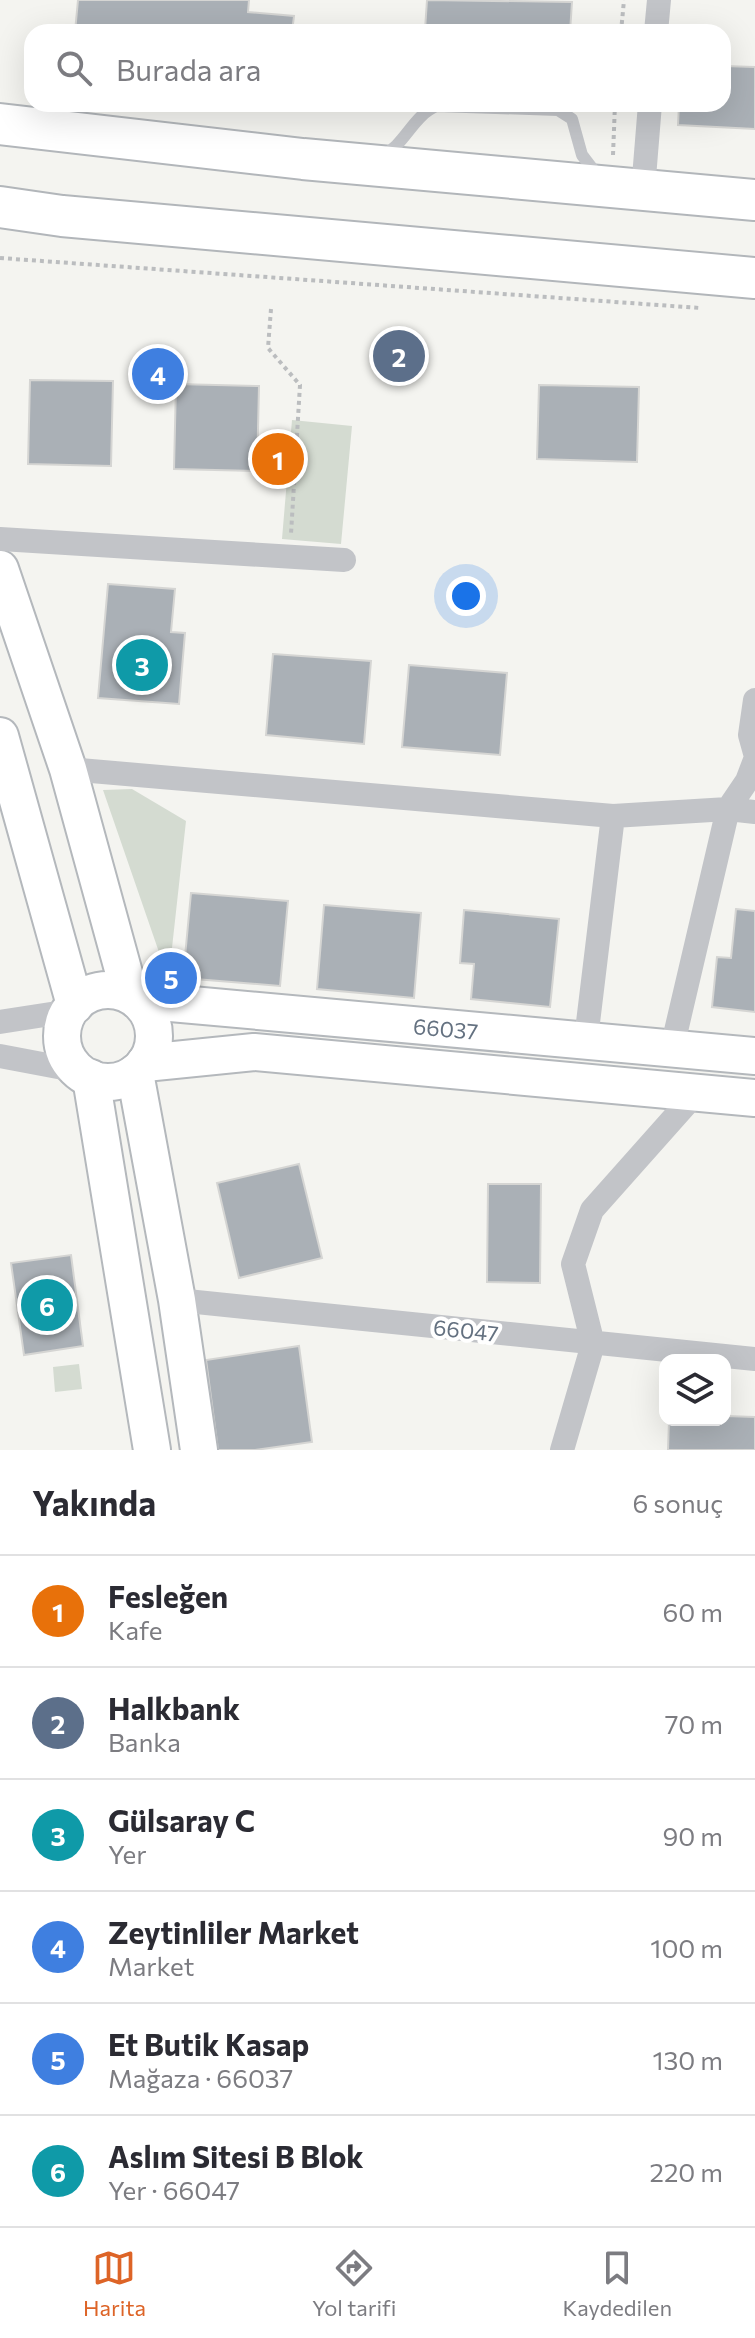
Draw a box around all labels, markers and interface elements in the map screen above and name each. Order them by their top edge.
search box [24,24,731,112]
icon: search [52,46,96,90]
text: Burada ara [116,50,261,87]
pin: 2 [373,326,425,386]
pin: 4 [132,344,184,404]
pin: 1 [252,429,304,489]
your location [446,576,486,616]
pin: 3 [116,635,168,695]
pin: 5 [145,948,197,1008]
street label: 66037 [412,1012,479,1044]
pin: 6 [21,1275,73,1335]
street label: 66047 [432,1313,500,1347]
map controls [659,1354,731,1426]
button: layers [659,1354,731,1426]
text: Yakında [32,1481,156,1523]
text: 6 sonuç [633,1487,723,1518]
text: Fesleğen [108,1577,228,1614]
text: 1 [52,1596,64,1627]
text: 60 m [663,1596,723,1627]
text: Kafe [108,1614,162,1645]
text: Halkbank [108,1689,240,1726]
text: 2 [51,1708,65,1739]
text: 70 m [665,1708,723,1739]
text: Banka [108,1726,181,1757]
text: Gülsaray C [108,1801,255,1838]
text: 3 [50,1820,66,1851]
text: 90 m [663,1820,723,1851]
text: Yer [108,1838,147,1869]
text: Zeytinliler Market [108,1913,359,1950]
text: 4 [50,1932,66,1963]
text: 100 m [650,1932,723,1963]
text: Market [108,1950,194,1981]
text: Et Butik Kasap [108,2025,309,2062]
text: 5 [50,2044,66,2075]
text: 130 m [652,2044,723,2075]
text: Mağaza · 66037 [108,2062,293,2093]
text: Aslım Sitesi B Blok [108,2137,364,2174]
text: 6 [50,2156,66,2187]
text: 220 m [650,2156,723,2187]
text: Yer · 66047 [108,2174,240,2205]
tab: Harita [83,2246,146,2321]
tab: Yol tarifi [312,2246,396,2321]
tab: Kaydedilen [562,2246,672,2321]

